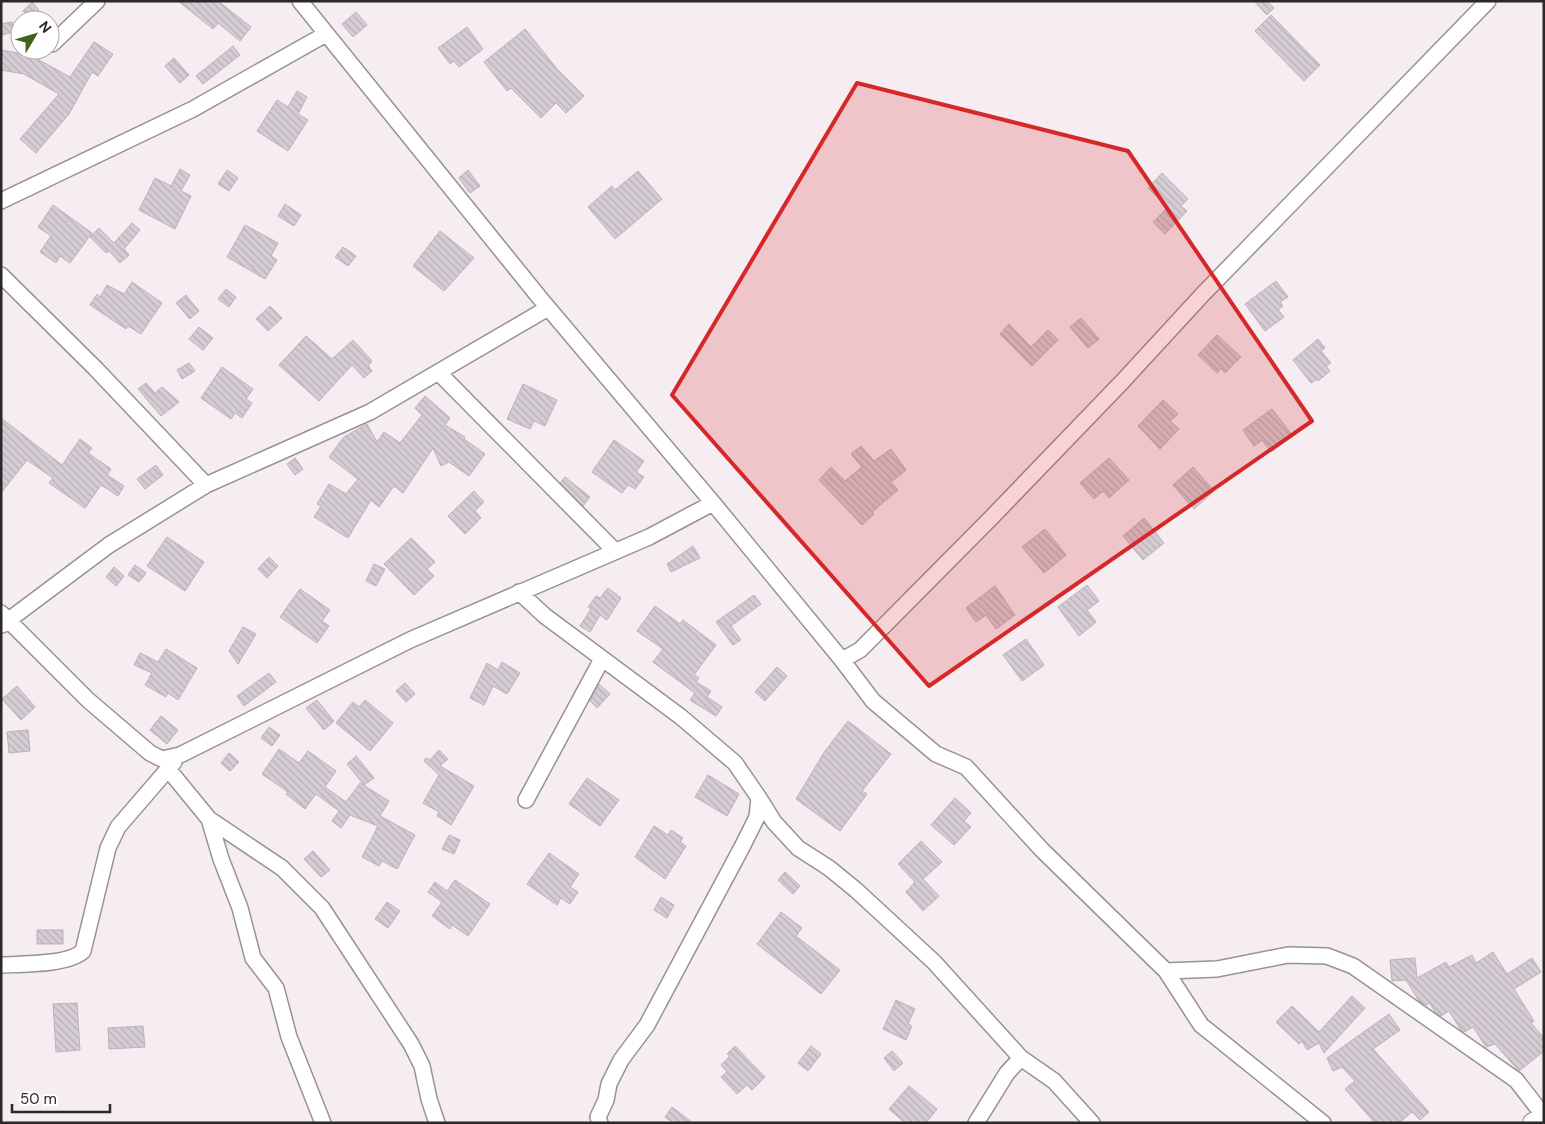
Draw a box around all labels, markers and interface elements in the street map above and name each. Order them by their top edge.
north arrow [10,10,60,60]
text: N [35,17,55,37]
scale bar [12,1082,110,1114]
text: 50 m [20,1089,57,1109]

